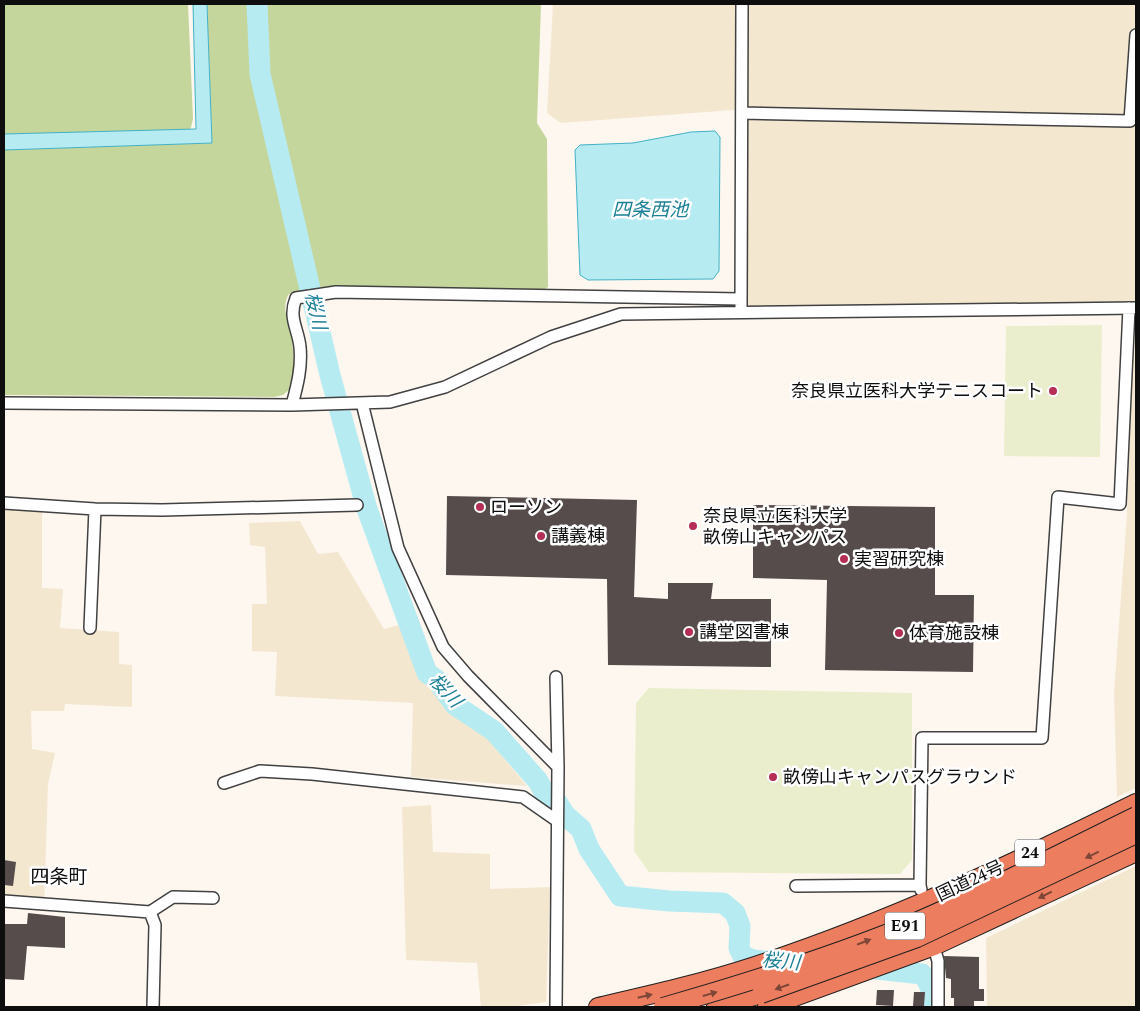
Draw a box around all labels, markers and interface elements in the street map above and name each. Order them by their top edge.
water label: 四条西池 [612,196,690,225]
water label: 桜川 [297,289,334,335]
place label: 奈良県立医科大学テニスコート [791,378,1043,405]
marker: 奈良県立医科大学テニスコート [1047,385,1059,397]
place label: ローソン [490,494,562,521]
marker: ローソン [474,501,486,513]
place label: 奈良県立医科大学 畝傍山キャンパス [703,503,847,551]
marker: 奈良県立医科大学 畝傍山キャンパス [687,520,699,532]
place label: 講義棟 [551,523,605,550]
marker: 講義棟 [535,530,547,542]
place label: 実習研究棟 [854,546,944,573]
marker: 実習研究棟 [838,553,850,565]
place label: 講堂図書棟 [699,619,789,646]
place label: 体育施設棟 [909,620,999,647]
marker: 講堂図書棟 [683,626,695,638]
marker: 体育施設棟 [893,627,905,639]
water label: 桜川 [421,667,470,716]
place label: 畝傍山キャンパスグラウンド [783,764,1017,791]
marker: 畝傍山キャンパスグラウンド [767,771,779,783]
road number: 24 [1015,840,1045,866]
one-way arrow [1085,851,1099,859]
street label: 国道24号 [932,854,1008,908]
district label: 四条町 [30,863,88,892]
one-way arrow [1038,892,1052,900]
road number: E91 [885,912,925,939]
one-way arrow [857,938,872,946]
water label: 桜川 [761,946,803,978]
one-way arrow [775,984,790,991]
one-way arrow [703,990,718,998]
one-way arrow [638,992,653,1000]

